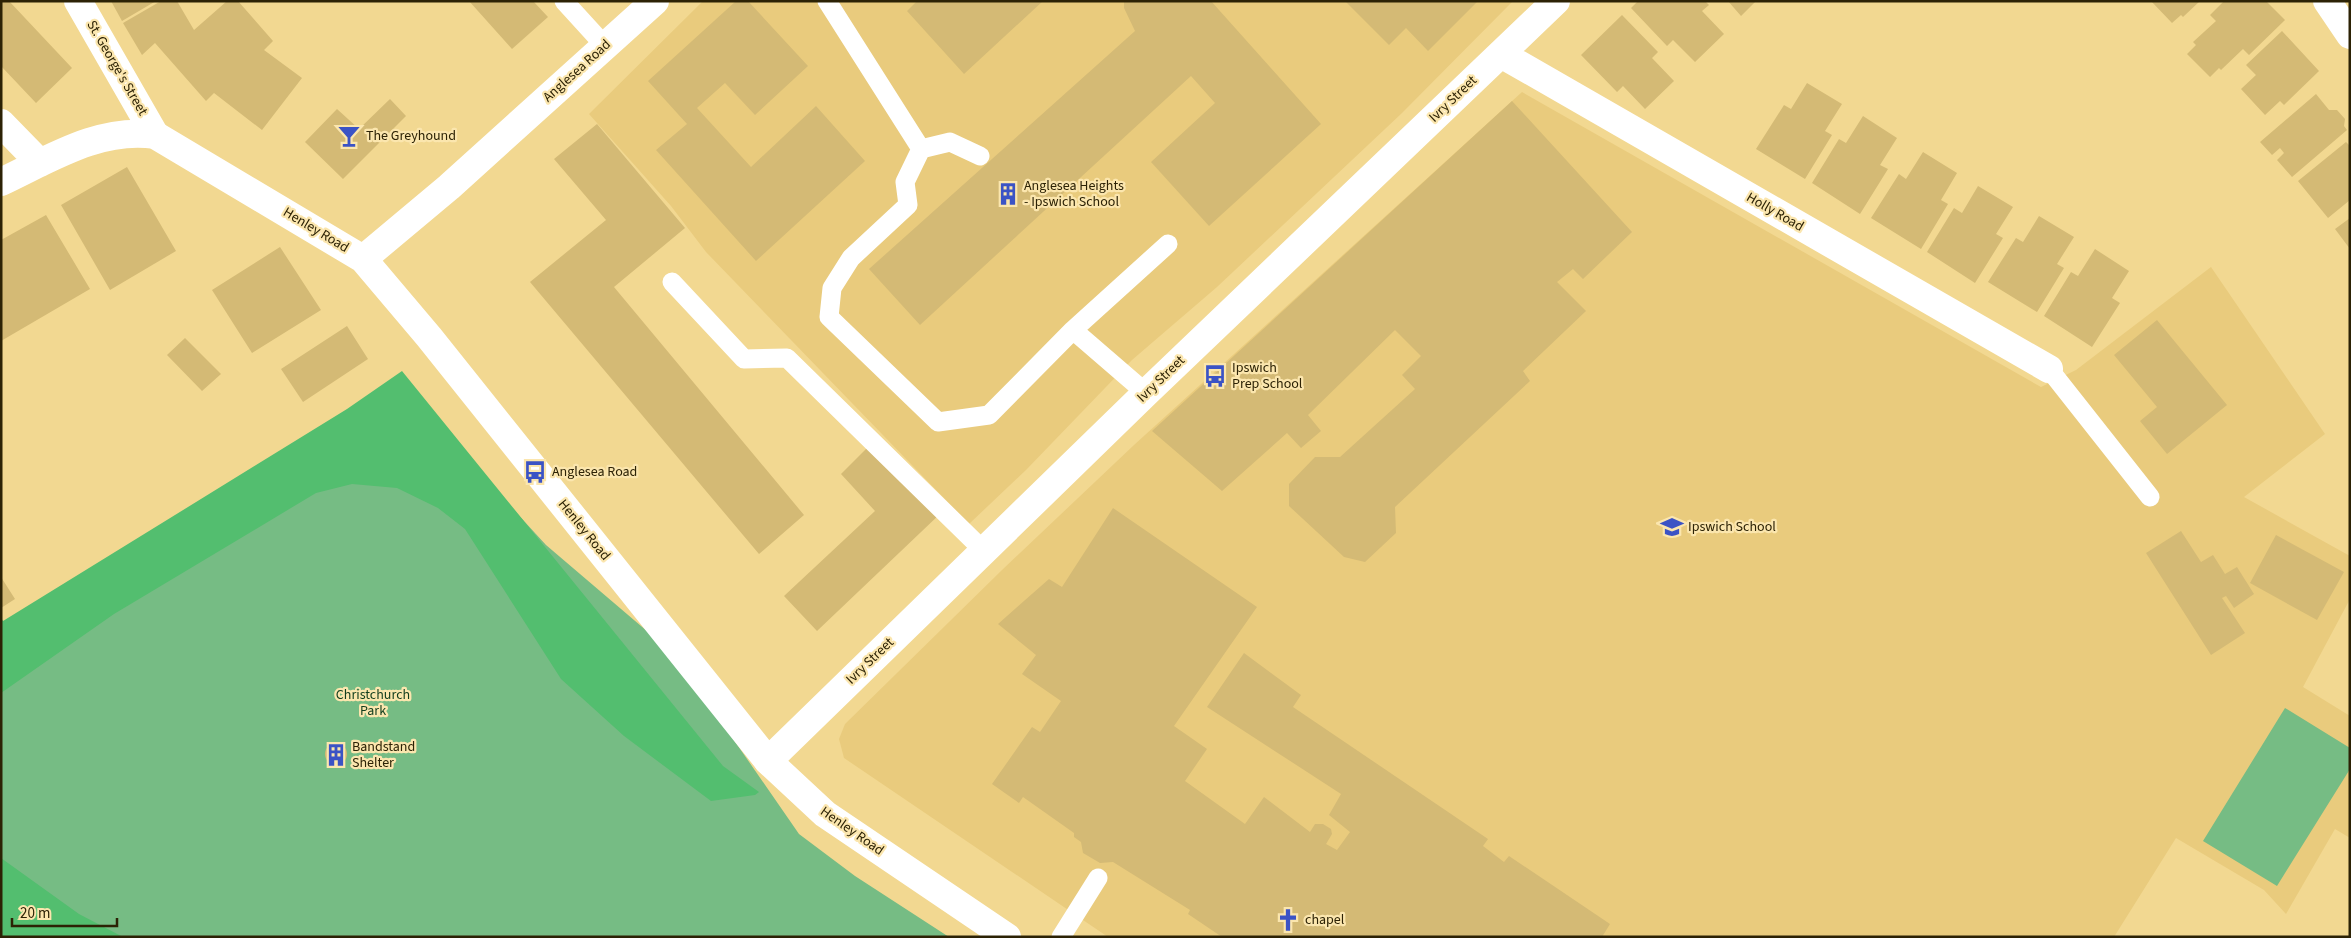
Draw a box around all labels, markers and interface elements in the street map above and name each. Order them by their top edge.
street label: St. George's Street [82,17,153,120]
street label: Anglesea Road [539,35,615,107]
street label: Ivry Street [1425,71,1482,127]
bar icon: The Greyhound [336,123,362,149]
place label: The Greyhound [366,126,456,146]
place label: Anglesea Heights - Ipswich School [1024,176,1124,212]
building icon: Anglesea Heights - Ipswich School [995,181,1021,207]
street label: Holly Road [1743,188,1807,236]
street label: Henley Road [279,202,353,258]
street label: Ivry Street [1133,351,1190,407]
place label: Ipswich Prep School [1232,358,1303,394]
bus stop icon: Ipswich Prep School [1202,363,1228,389]
bus stop icon: Anglesea Road [522,459,548,485]
place label: Anglesea Road [552,462,637,482]
street label: Henley Road [553,495,615,565]
school or university icon: Ipswich School [1659,514,1685,540]
place label: Ipswich School [1688,517,1776,537]
street label: Ivry Street [842,633,899,689]
park label: Christchurch Park [336,685,410,721]
place label: Bandstand Shelter [352,737,415,773]
building icon: Bandstand Shelter [323,742,349,768]
street label: Henley Road [816,802,888,860]
scale bar [12,896,118,928]
text: 20 m [20,903,50,924]
church icon: chapel [1275,907,1301,933]
place label: chapel [1305,910,1345,930]

